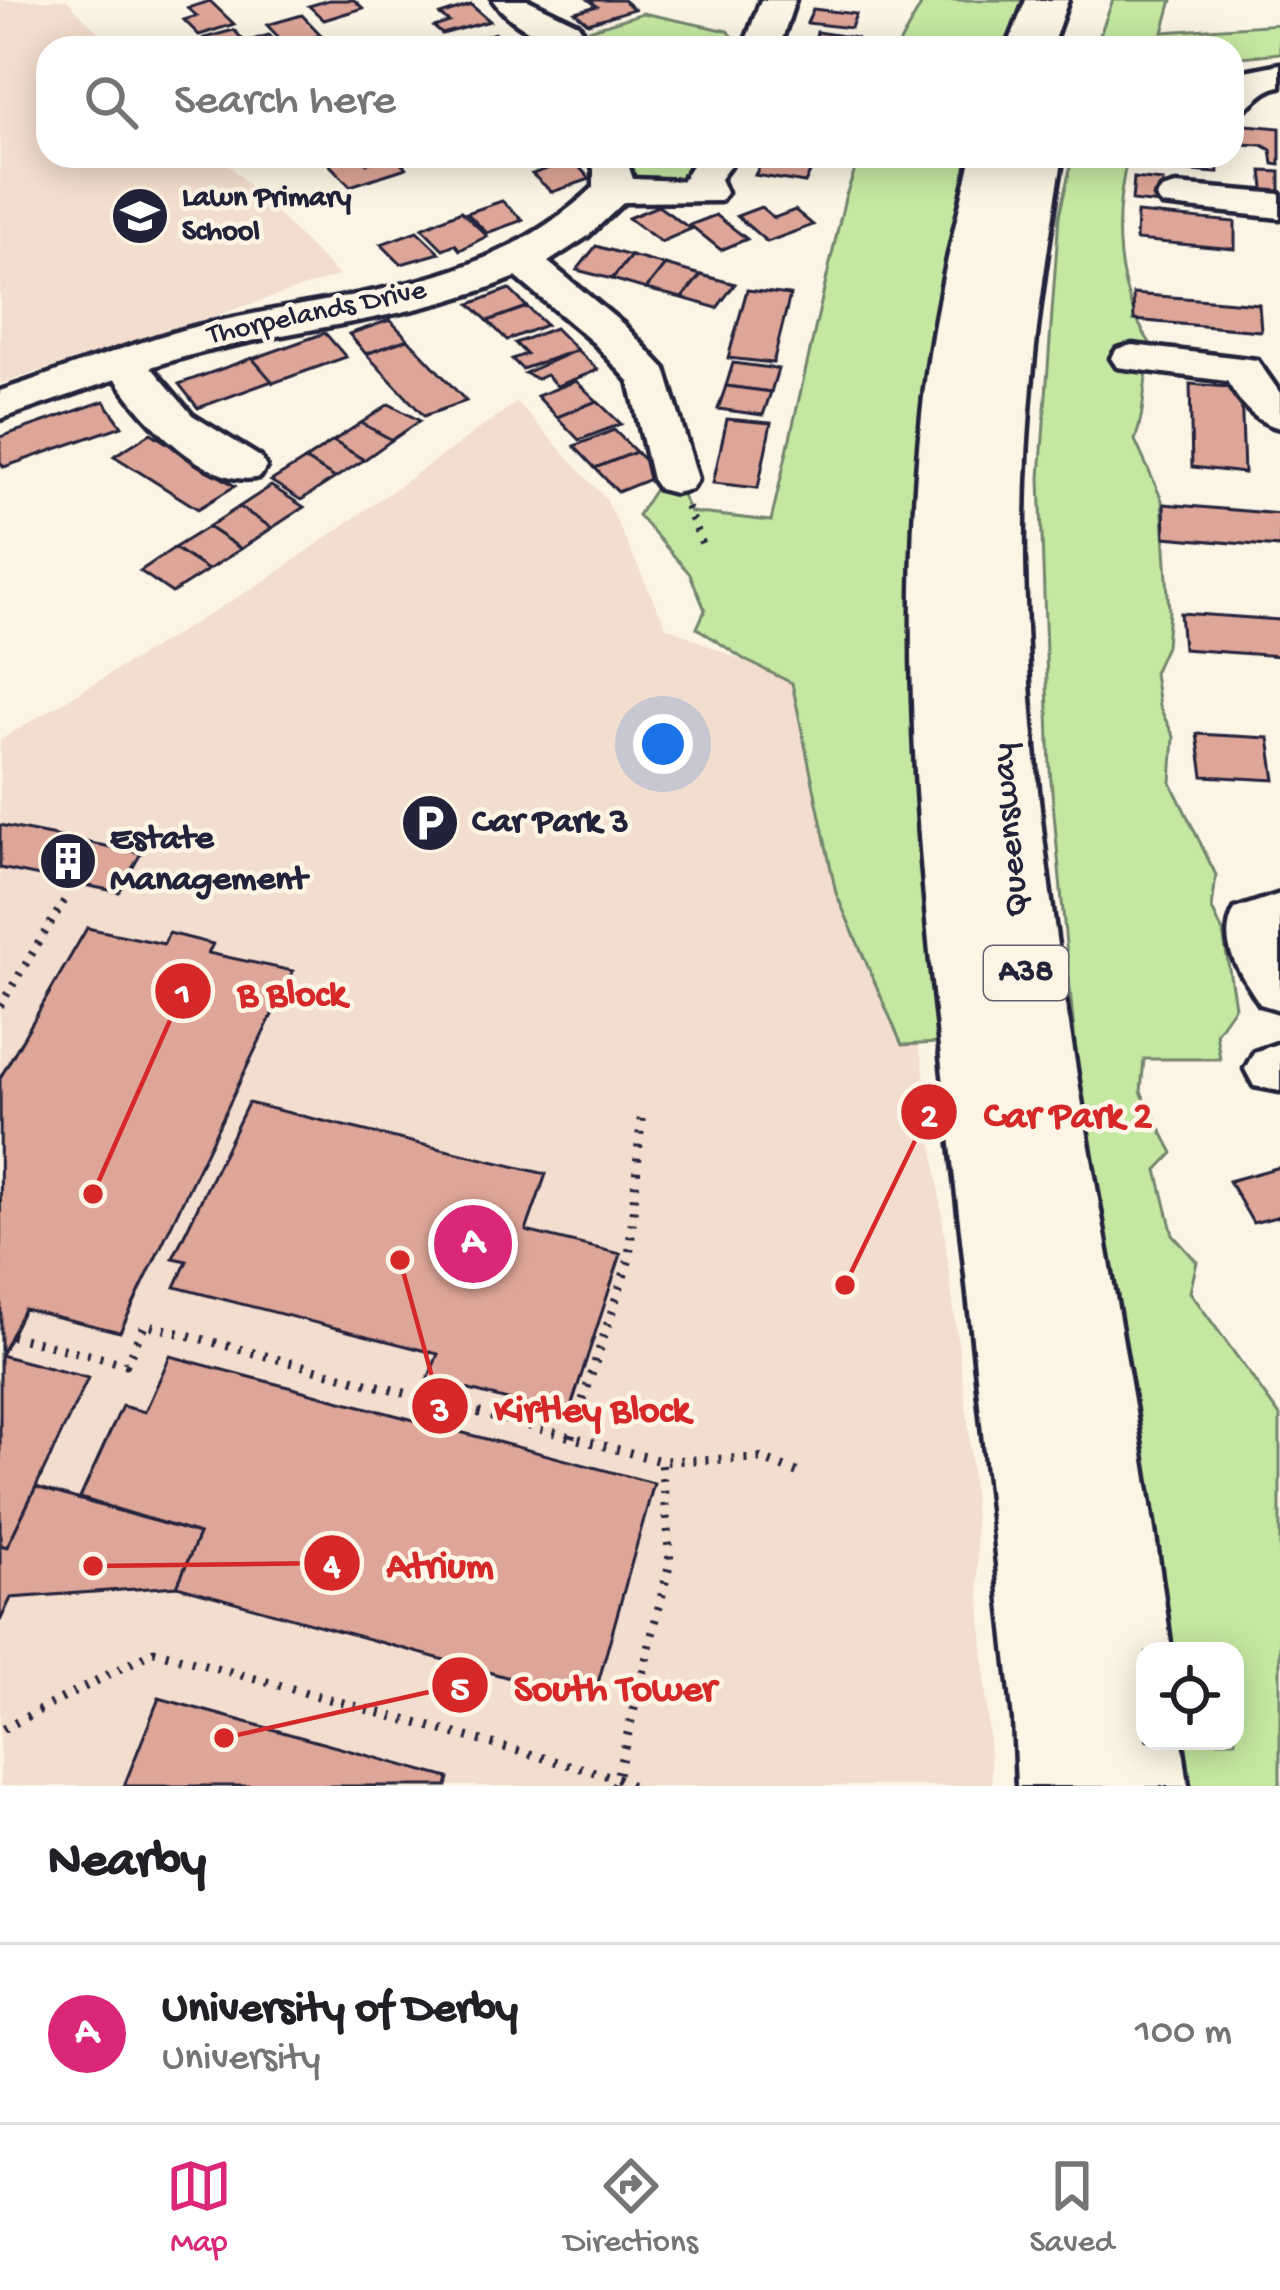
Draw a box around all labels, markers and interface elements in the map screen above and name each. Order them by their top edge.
search box [36,36,1244,168]
icon: search [78,69,144,135]
text: Search here [174,76,396,129]
place label: Lawn Primary School [182,182,351,251]
school or university icon: Lawn Primary School [109,185,171,247]
street label: Thorpelands Drive [202,274,430,355]
your location [633,714,693,774]
street label: Queensway [983,741,1041,919]
parking icon: Car Park 3 [399,792,461,854]
place label: Car Park 3 [472,802,629,845]
place label: Estate Management [110,819,310,903]
building icon: Estate Management [37,830,99,892]
road number: A38 [984,946,1068,1000]
callout: B Block [153,953,370,1028]
text: B Block [236,974,351,1020]
text: 1 [174,975,190,1018]
callout: Car Park 2 [899,1075,1176,1150]
text: Car Park 2 [984,1096,1152,1142]
text: 2 [920,1097,938,1140]
pin: A [434,1199,512,1289]
callout: Kirtley Block [410,1368,714,1443]
text: Kirtley Block [493,1390,695,1436]
text: 3 [430,1391,449,1434]
callout: Atrium [302,1525,518,1600]
text: Atrium [385,1546,494,1592]
text: 4 [322,1547,341,1590]
map controls [1136,1642,1244,1750]
button: locate [1136,1642,1244,1750]
callout: South Tower [430,1647,740,1722]
text: South Tower [514,1669,720,1715]
text: 5 [451,1670,470,1713]
text: Nearby [48,1834,206,1894]
text: University of Derby [162,1984,518,2037]
text: A [75,2011,99,2057]
text: 100 m [1135,2011,1232,2057]
text: University [162,2037,321,2083]
tab: Map [166,2153,232,2263]
tab: Directions [564,2153,698,2263]
tab: Saved [1030,2153,1114,2263]

